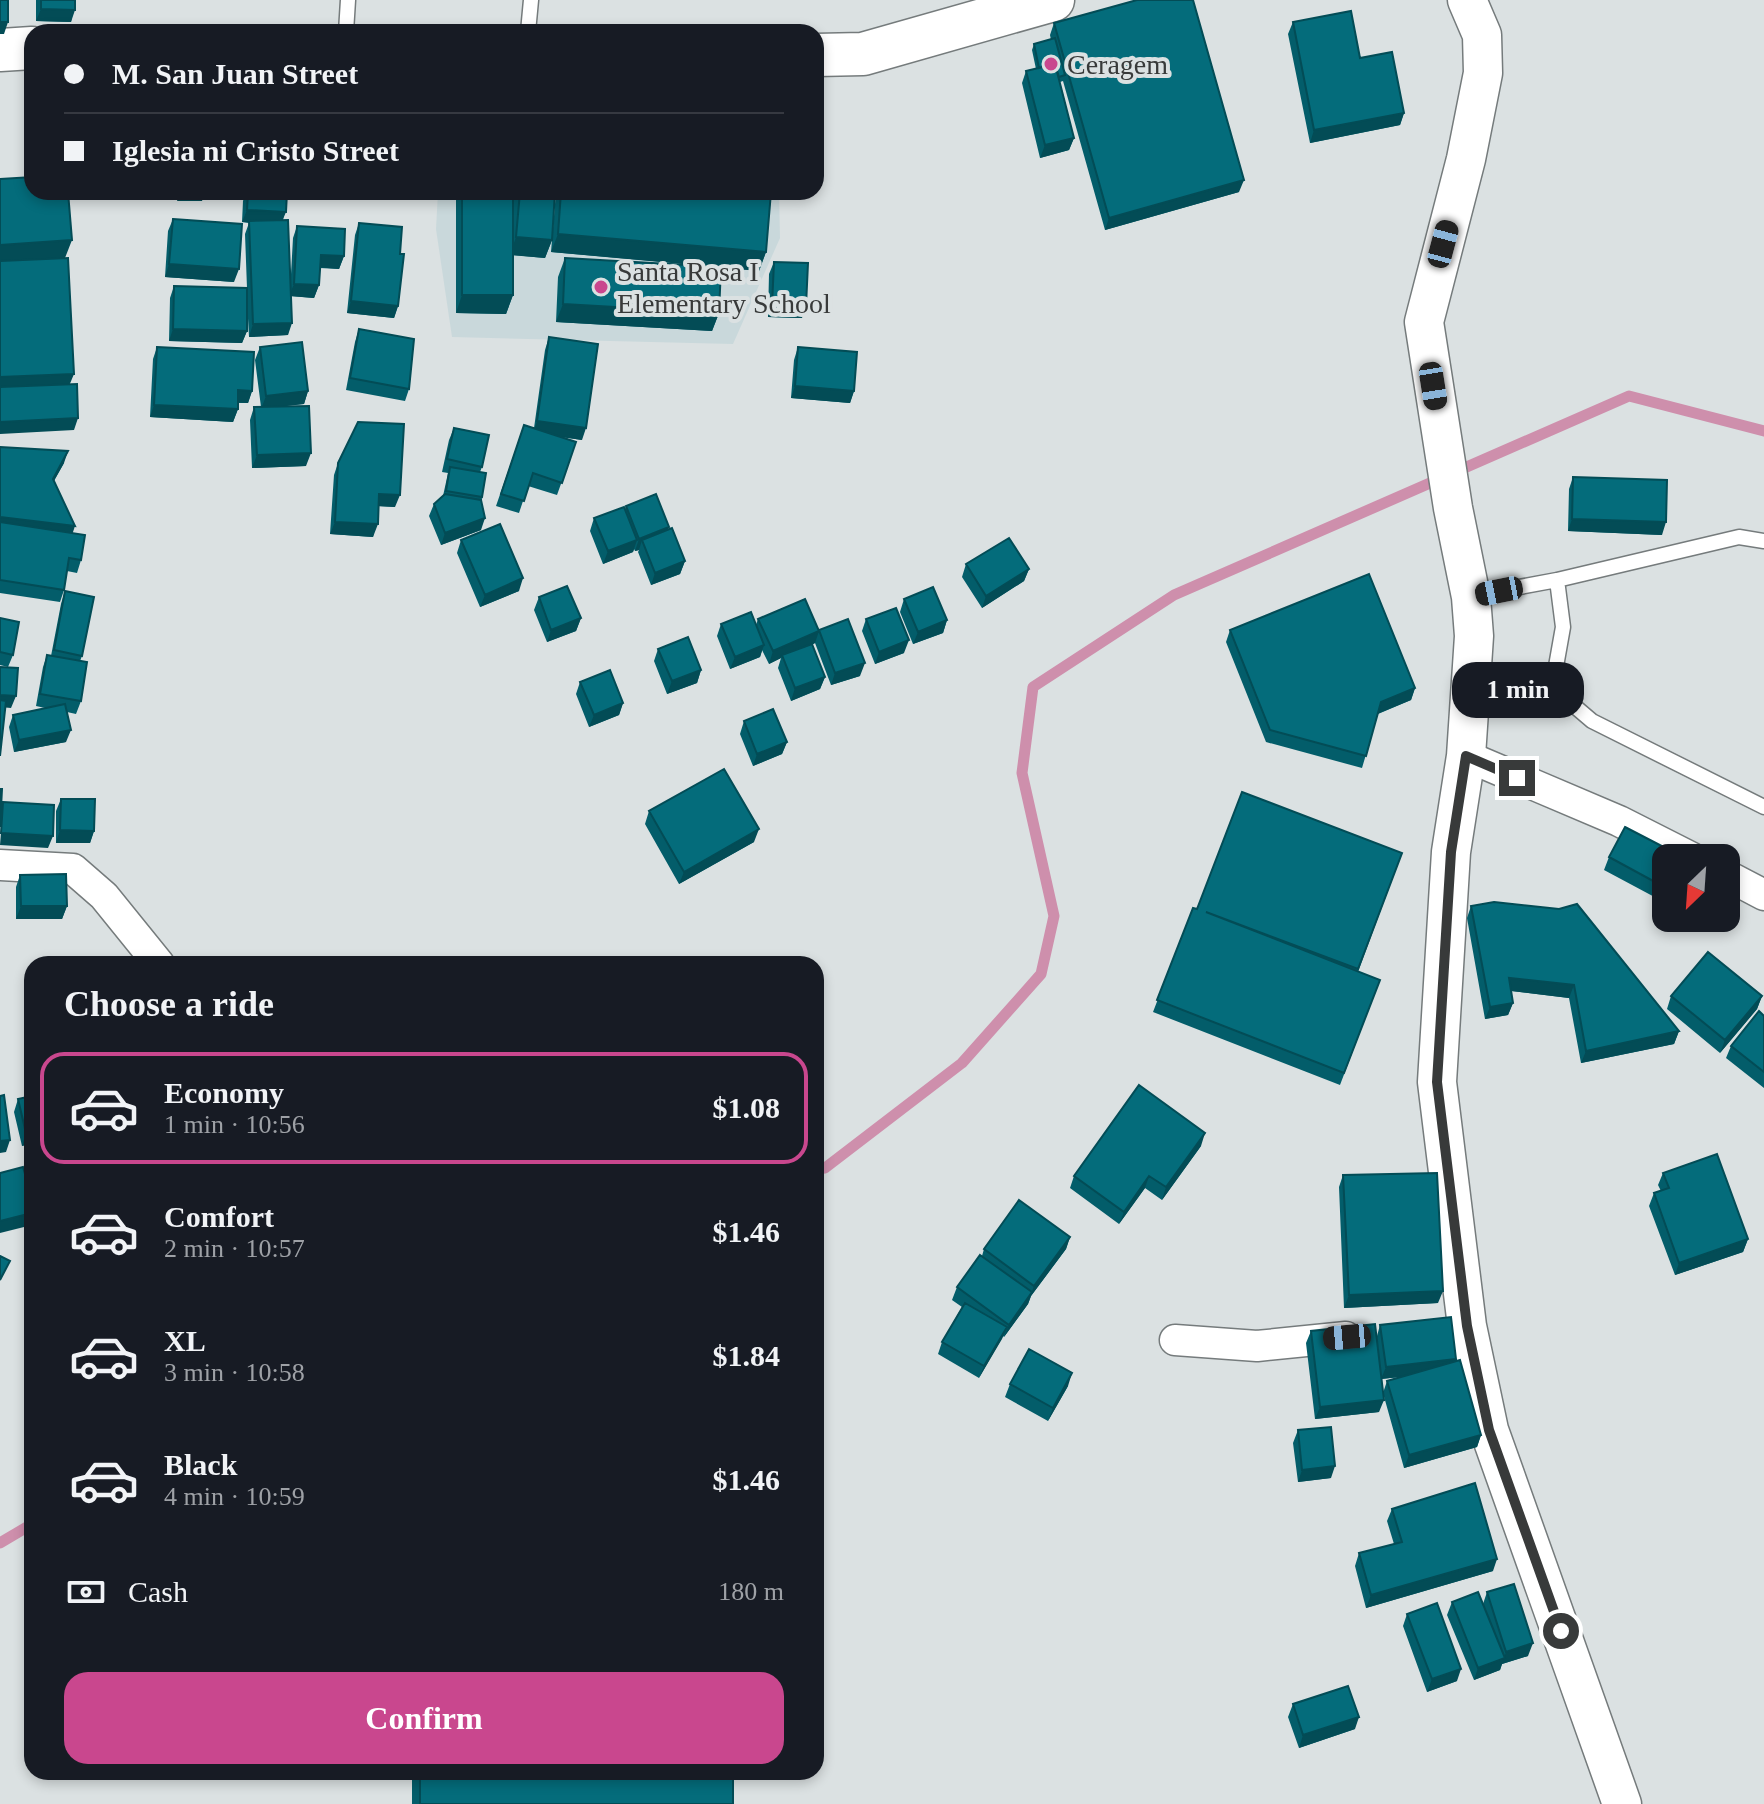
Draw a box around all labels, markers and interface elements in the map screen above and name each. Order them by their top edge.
place label: Ceragem [1067,49,1168,80]
marker: Ceragem [1042,55,1060,73]
text: M. San Juan Street [112,57,358,90]
text: Iglesia ni Cristo Street [112,134,399,167]
car [1425,218,1461,270]
place label: Santa Rosa I Elementary School [617,256,831,319]
marker: Santa Rosa I Elementary School [592,278,610,296]
car [1417,360,1449,412]
car [1473,575,1525,607]
callout: 1 min [1451,662,1583,718]
text: 1 min [1487,675,1549,704]
route end [1499,760,1535,796]
north arrow [1652,844,1740,932]
map controls [1652,844,1740,932]
text: Choose a ride [64,984,274,1024]
icon: car [68,1072,140,1144]
text: Economy [164,1076,284,1109]
text: $1.08 [713,1091,780,1124]
text: 1 min · 10:56 [164,1110,305,1139]
icon: car [68,1196,140,1268]
text: Comfort [164,1200,274,1233]
text: $1.46 [713,1215,780,1248]
text: 2 min · 10:57 [164,1234,305,1263]
icon: car [68,1320,140,1392]
car [1322,1323,1372,1351]
text: XL [164,1324,206,1357]
text: $1.84 [713,1339,780,1372]
text: 3 min · 10:58 [164,1358,305,1387]
icon: car [68,1444,140,1516]
text: Black [164,1448,237,1481]
text: $1.46 [713,1463,780,1496]
text: 4 min · 10:59 [164,1482,305,1511]
icon: cash [64,1570,108,1614]
text: Cash [128,1575,188,1608]
text: 180 m [718,1577,784,1606]
route start [1543,1613,1579,1649]
button: Confirm [64,1672,784,1764]

